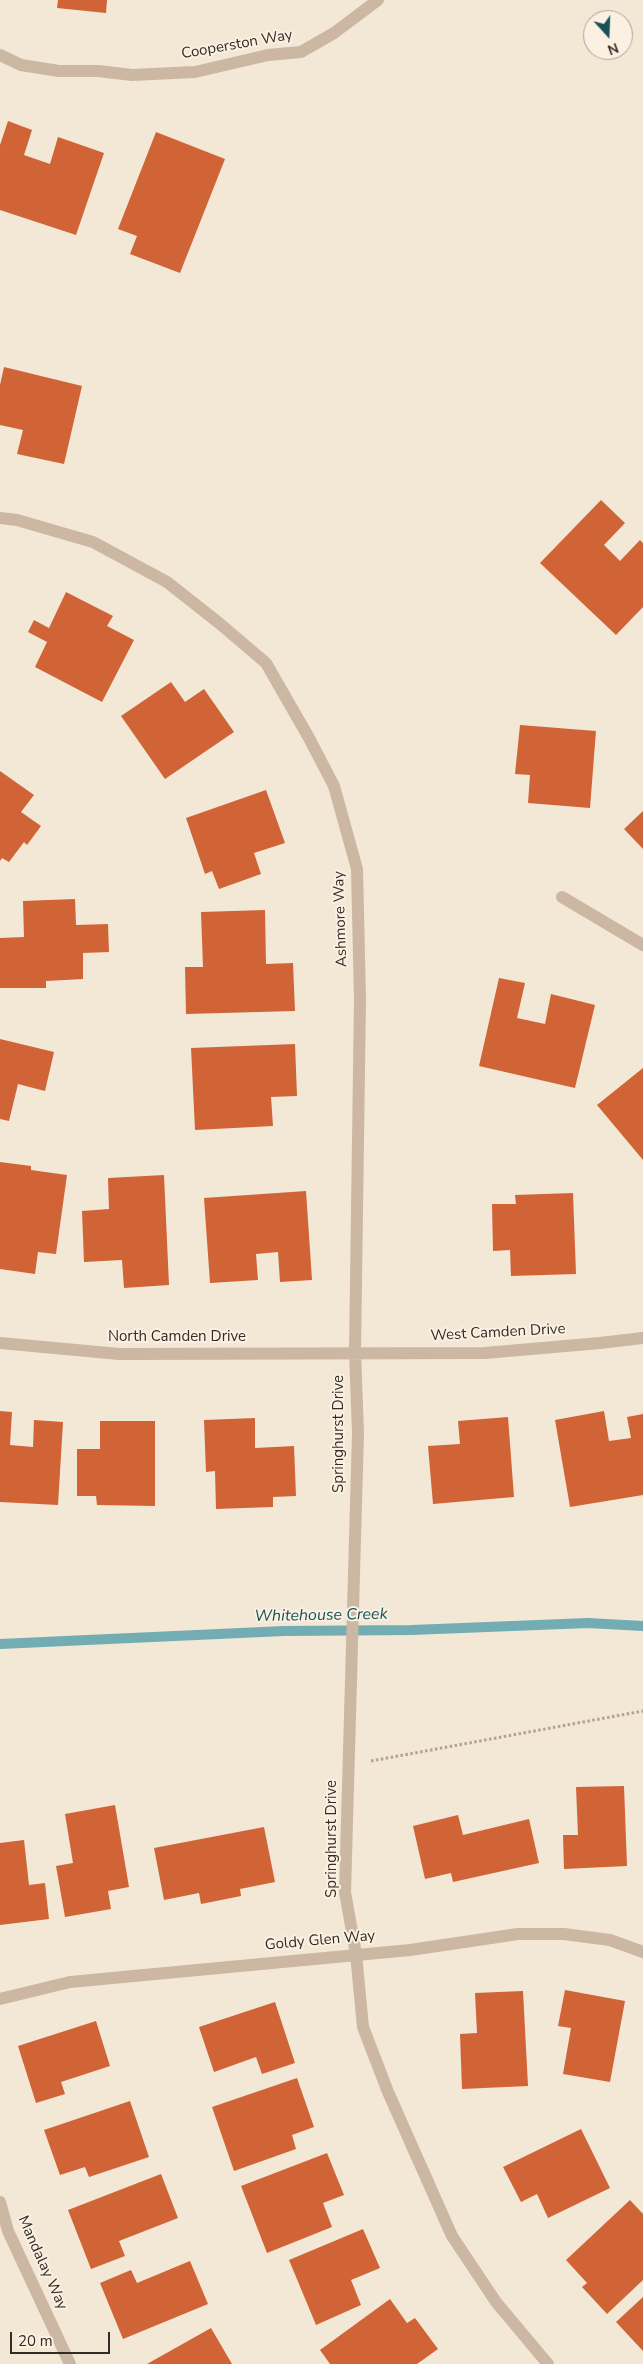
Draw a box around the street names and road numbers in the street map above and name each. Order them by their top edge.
street label: Cooperston Way [180,26,294,64]
street label: Ashmore Way [330,871,352,967]
street label: West Camden Drive [430,1320,566,1346]
street label: North Camden Drive [108,1328,246,1346]
street label: Springhurst Drive [330,1375,348,1493]
street label: Springhurst Drive [323,1780,341,1898]
street label: Goldy Glen Way [264,1927,376,1955]
street label: Mandalay Way [13,2213,71,2313]

